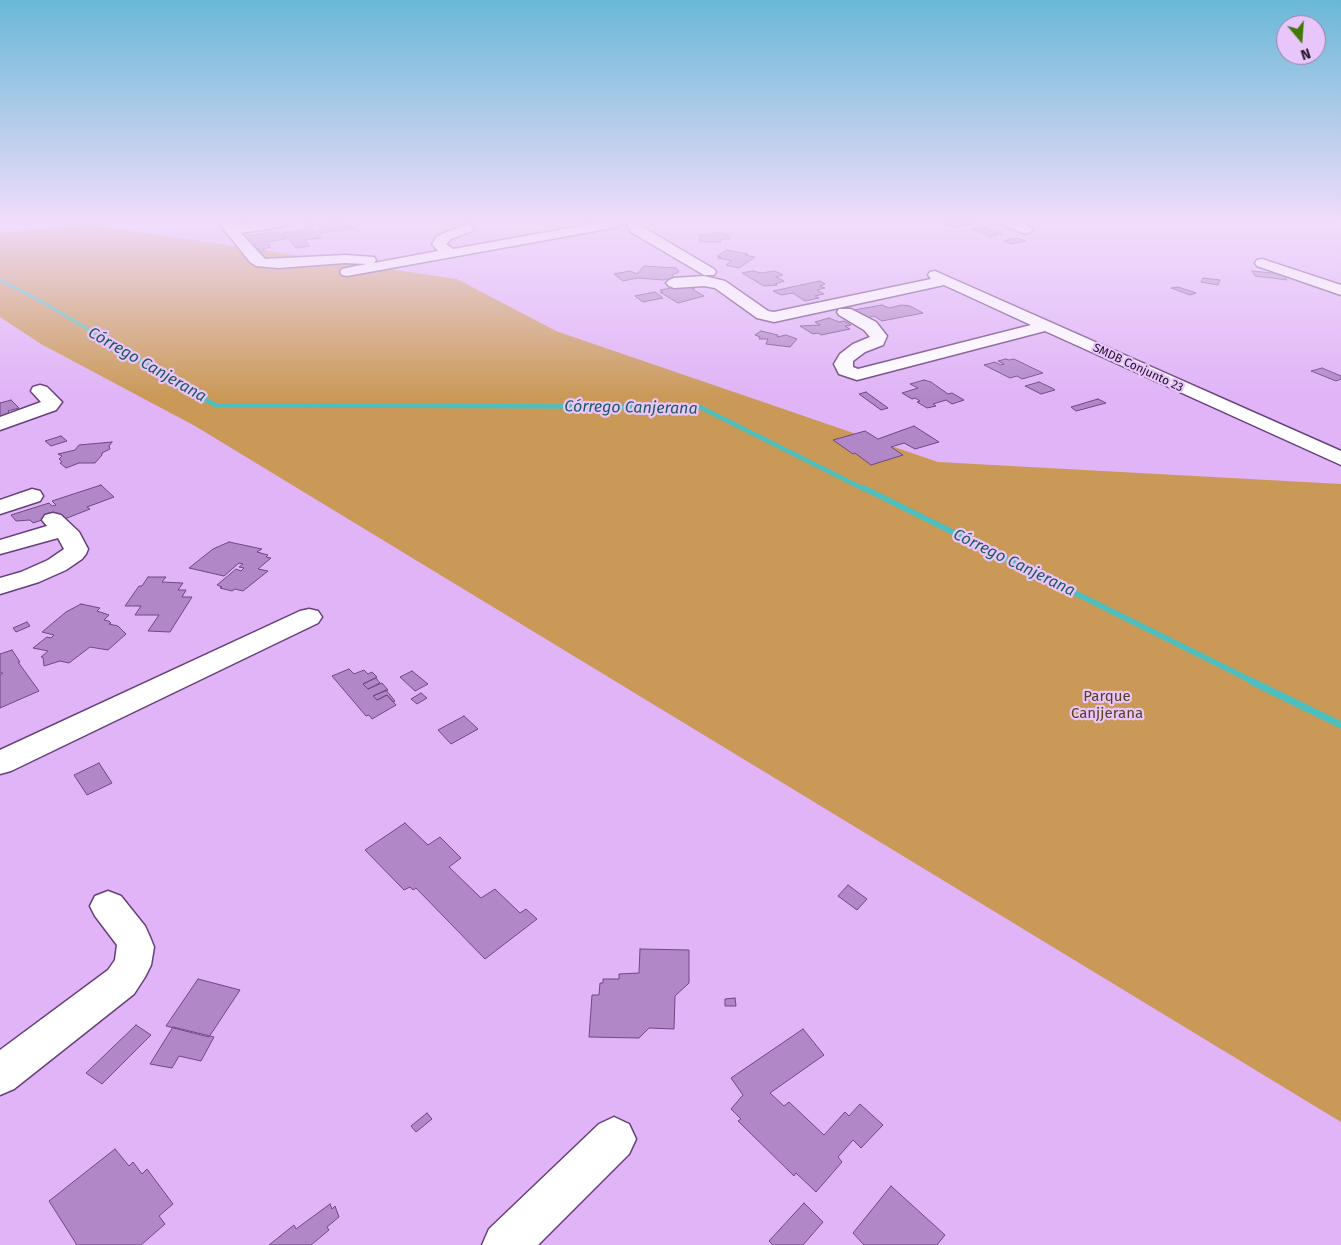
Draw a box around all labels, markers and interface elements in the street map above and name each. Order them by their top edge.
north arrow [1276,15,1326,65]
text: N [1298,44,1313,63]
water label: Córrego Canjerana [85,323,209,407]
street label: SMDB Conjunto 23 [1091,341,1185,395]
water label: Córrego Canjerana [564,397,698,419]
water label: Córrego Canjerana [950,525,1078,601]
park label: Parque Canjjerana [1071,688,1143,723]

